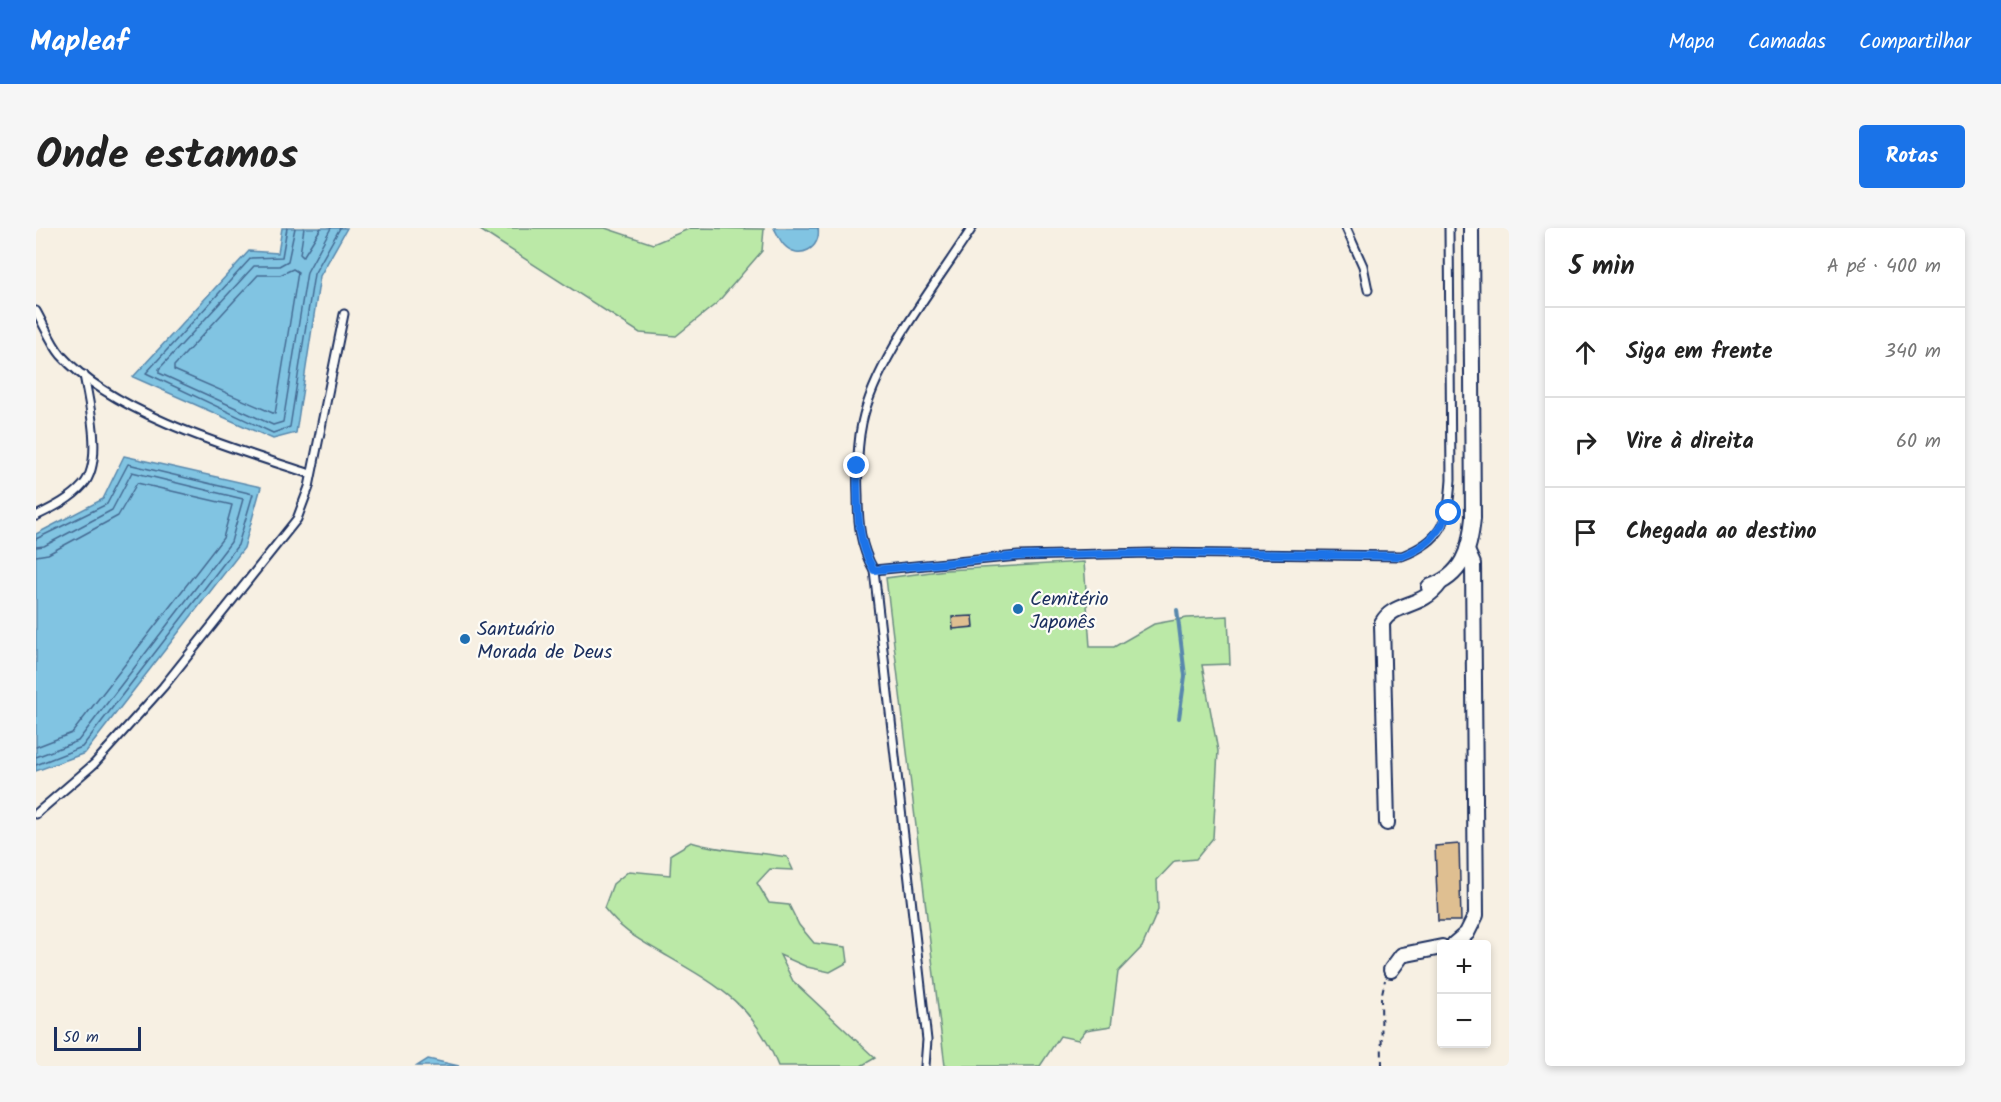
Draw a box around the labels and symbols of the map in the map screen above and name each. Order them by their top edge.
route end [843,452,869,478]
route start [1435,499,1461,525]
place label: Cemitério Japonês [1030,584,1109,639]
marker: Cemitério Japonês [1011,602,1025,616]
place label: Santuário Morada de Deus [477,614,613,669]
marker: Santuário Morada de Deus [458,632,472,646]
scale bar [54,1024,141,1052]

